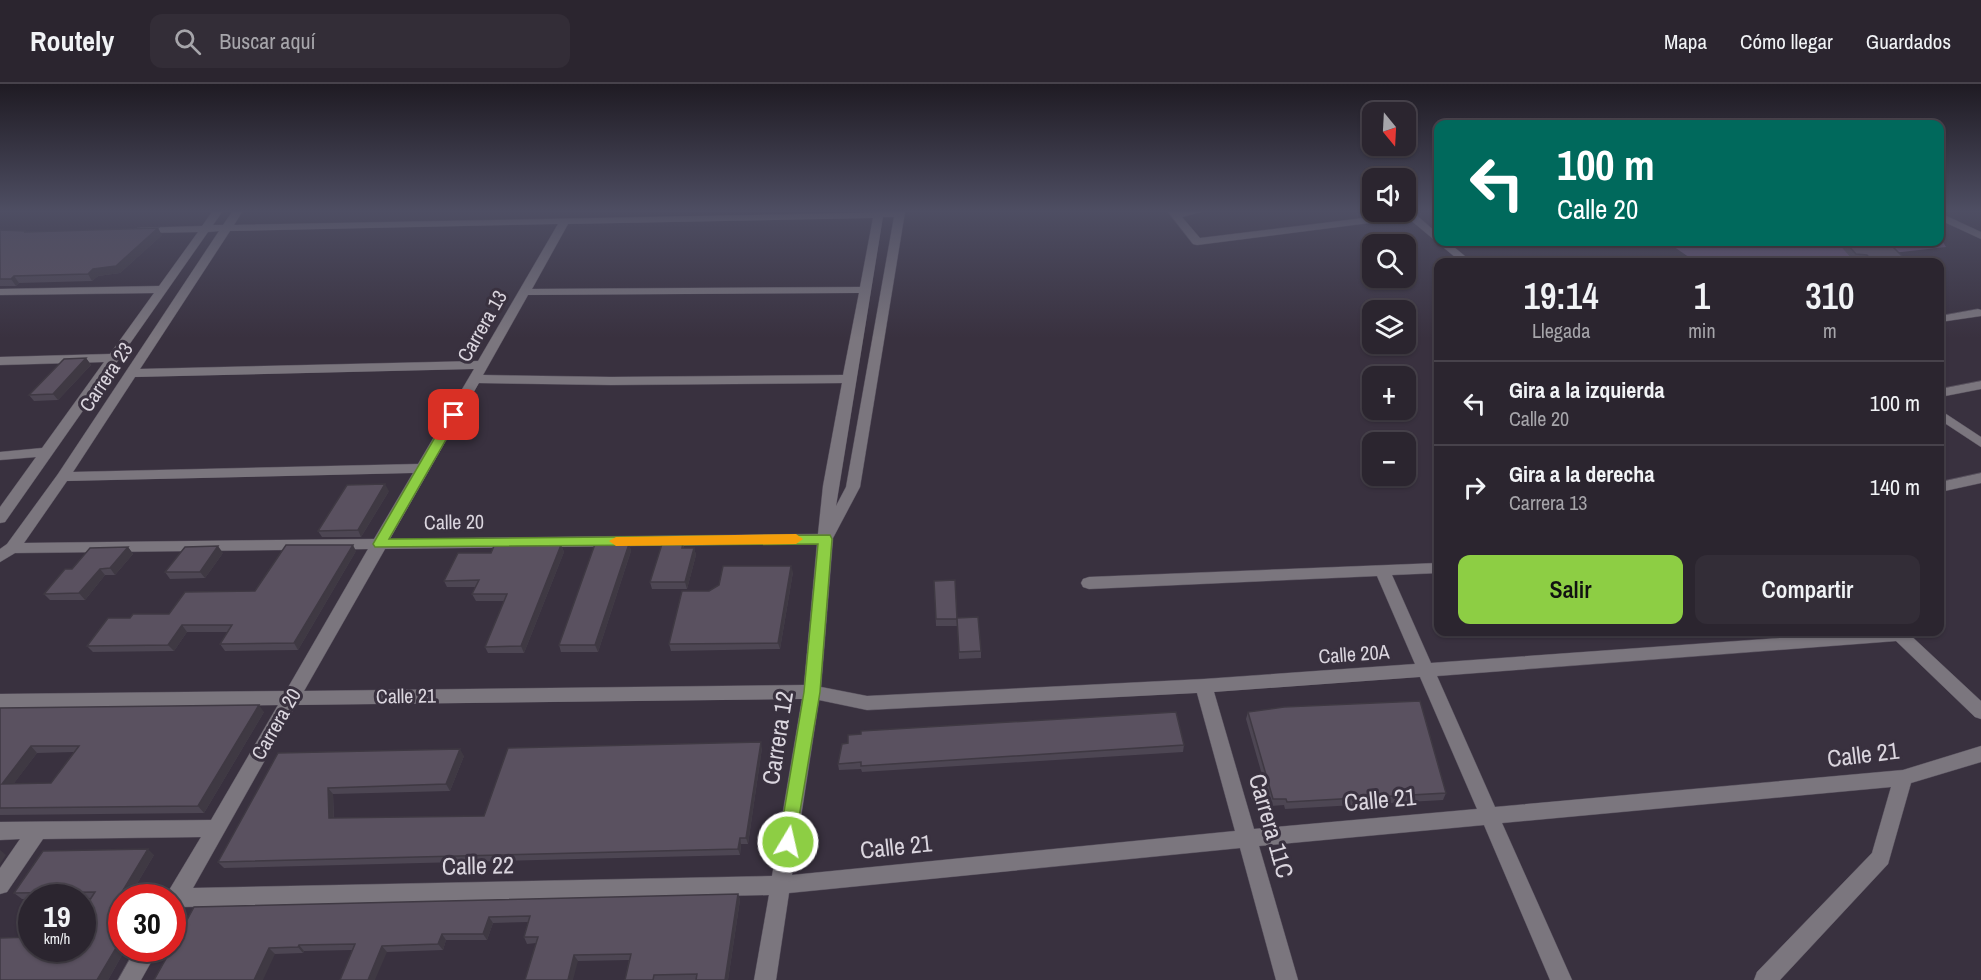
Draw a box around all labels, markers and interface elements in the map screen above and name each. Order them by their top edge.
search box [150,14,570,68]
text: Routely [30,22,114,60]
icon: search [171,25,204,58]
text: Buscar aquí [219,26,315,56]
text: Mapa [1664,27,1707,56]
text: Cómo llegar [1740,27,1833,56]
text: Guardados [1866,27,1951,56]
north arrow [1362,102,1416,156]
map controls [1362,102,1416,486]
text: 100 m [1557,137,1655,193]
icon: left [1458,144,1536,222]
button: sound [1362,168,1416,222]
text: Calle 20 [1557,191,1638,227]
button: search [1362,234,1416,288]
text: 19:14 [1524,272,1599,320]
text: 1 [1694,272,1710,320]
text: 310 [1805,272,1854,320]
street label: Carrera 13 [450,285,513,366]
button: layers [1362,300,1416,354]
text: Llegada [1532,317,1590,344]
text: min [1688,317,1716,344]
text: m [1823,317,1837,344]
street label: Carrera 23 [72,337,139,417]
button: + [1362,366,1416,420]
text: Gira a la izquierda [1509,375,1664,405]
icon: left [1458,387,1491,420]
text: 100 m [1870,388,1920,418]
pin [428,389,479,440]
icon: arrive [437,398,470,431]
text: Calle 20 [1509,405,1569,432]
button: − [1362,432,1416,486]
text: Gira a la derecha [1509,459,1654,489]
icon: right [1458,471,1491,504]
text: 140 m [1870,472,1920,502]
text: Carrera 13 [1509,489,1587,516]
street label: Calle 20 [424,507,484,536]
button: Salir [1458,555,1683,624]
button: Compartir [1695,555,1920,624]
street label: Calle 20A [1318,638,1390,669]
street label: Calle 21 [376,681,436,710]
street label: Carrera 20 [244,683,307,764]
street label: Carrera 12 [754,689,800,787]
street label: Calle 21 [1825,734,1901,774]
street label: Carrera 11C [1242,770,1302,881]
street label: Calle 21 [1343,780,1417,818]
position arrow [756,810,820,874]
street label: Calle 21 [858,826,934,866]
street label: Calle 22 [442,848,514,882]
speed limit sign: 30 [108,884,186,962]
text: 19 [43,896,71,936]
text: km/h [44,928,70,949]

